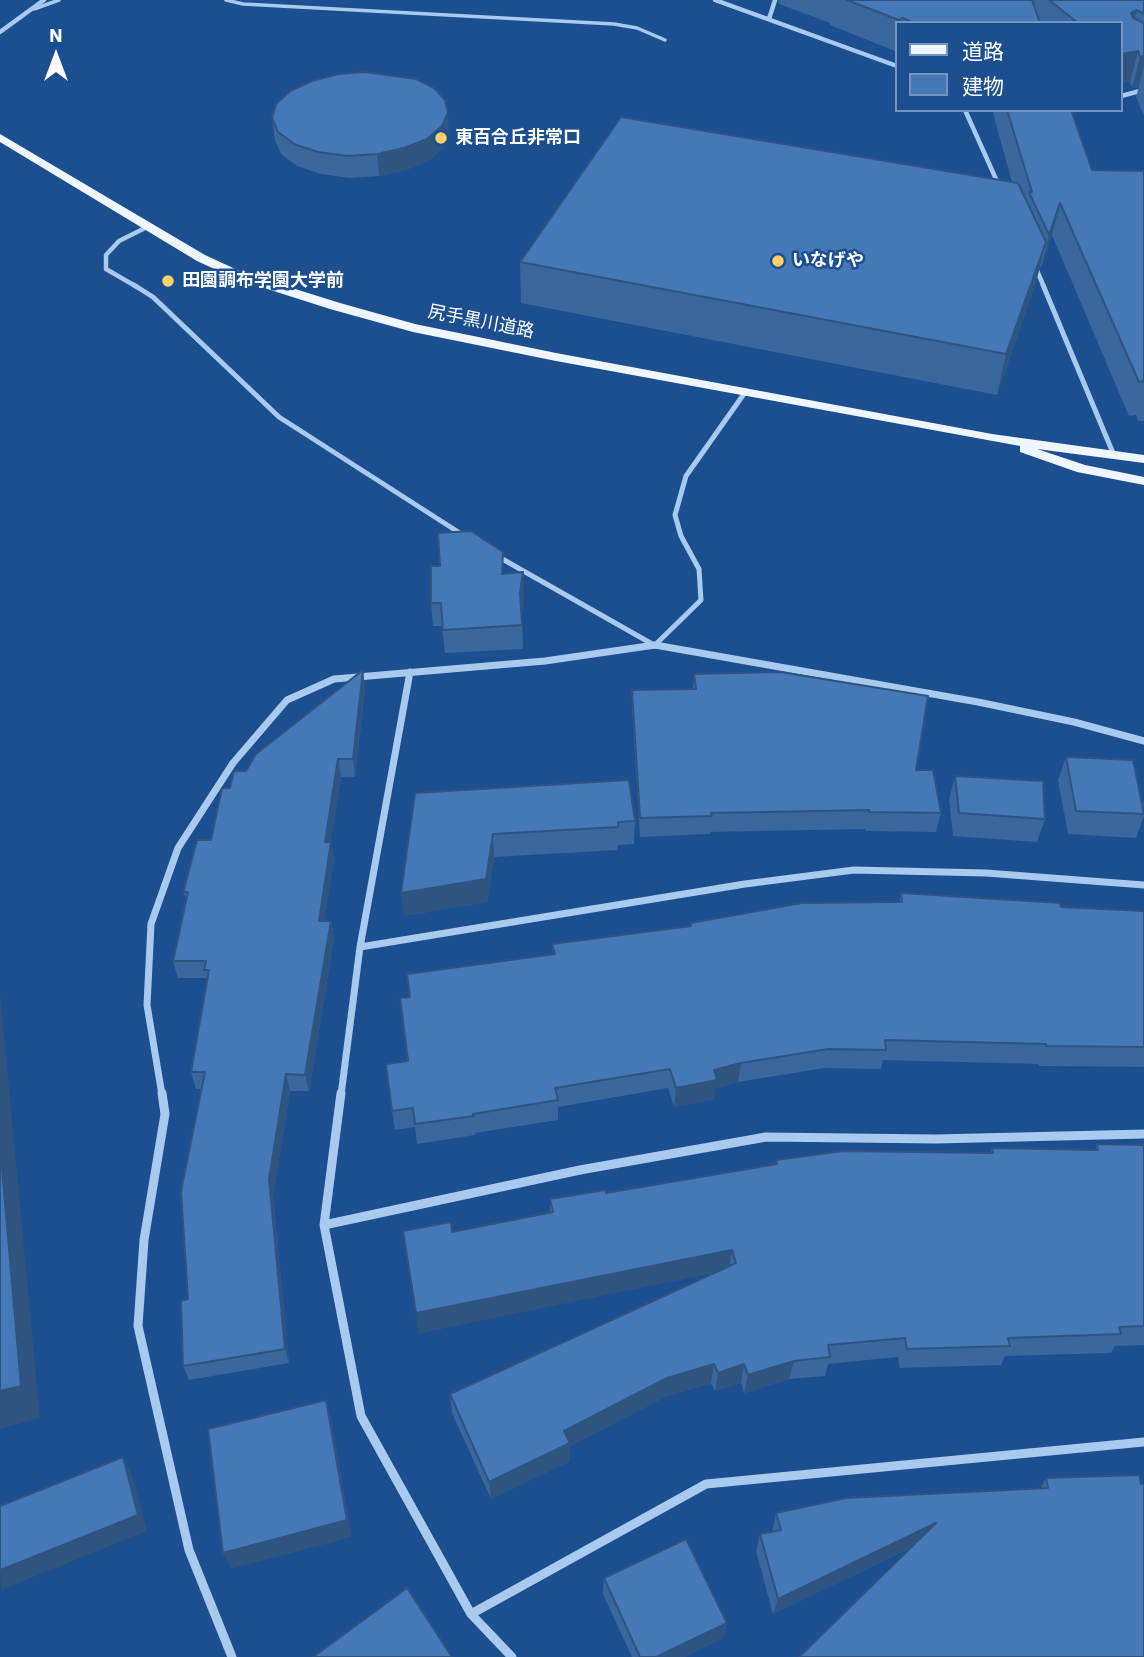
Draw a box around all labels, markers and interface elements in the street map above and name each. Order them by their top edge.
north arrow [21,21,91,91]
legend [895,21,1123,112]
text: N [49,23,63,47]
text: 道路 [962,37,1004,65]
text: 建物 [962,72,1004,100]
place label: 東百合丘非常口 [455,127,581,149]
marker: 東百合丘非常口 [433,130,449,146]
place label: いなげや [792,250,864,272]
marker: いなげや [770,253,786,269]
place label: 田園調布学園大学前 [182,270,344,292]
marker: 田園調布学園大学前 [160,273,176,289]
street label: 尻手黒川道路 [426,301,536,343]

